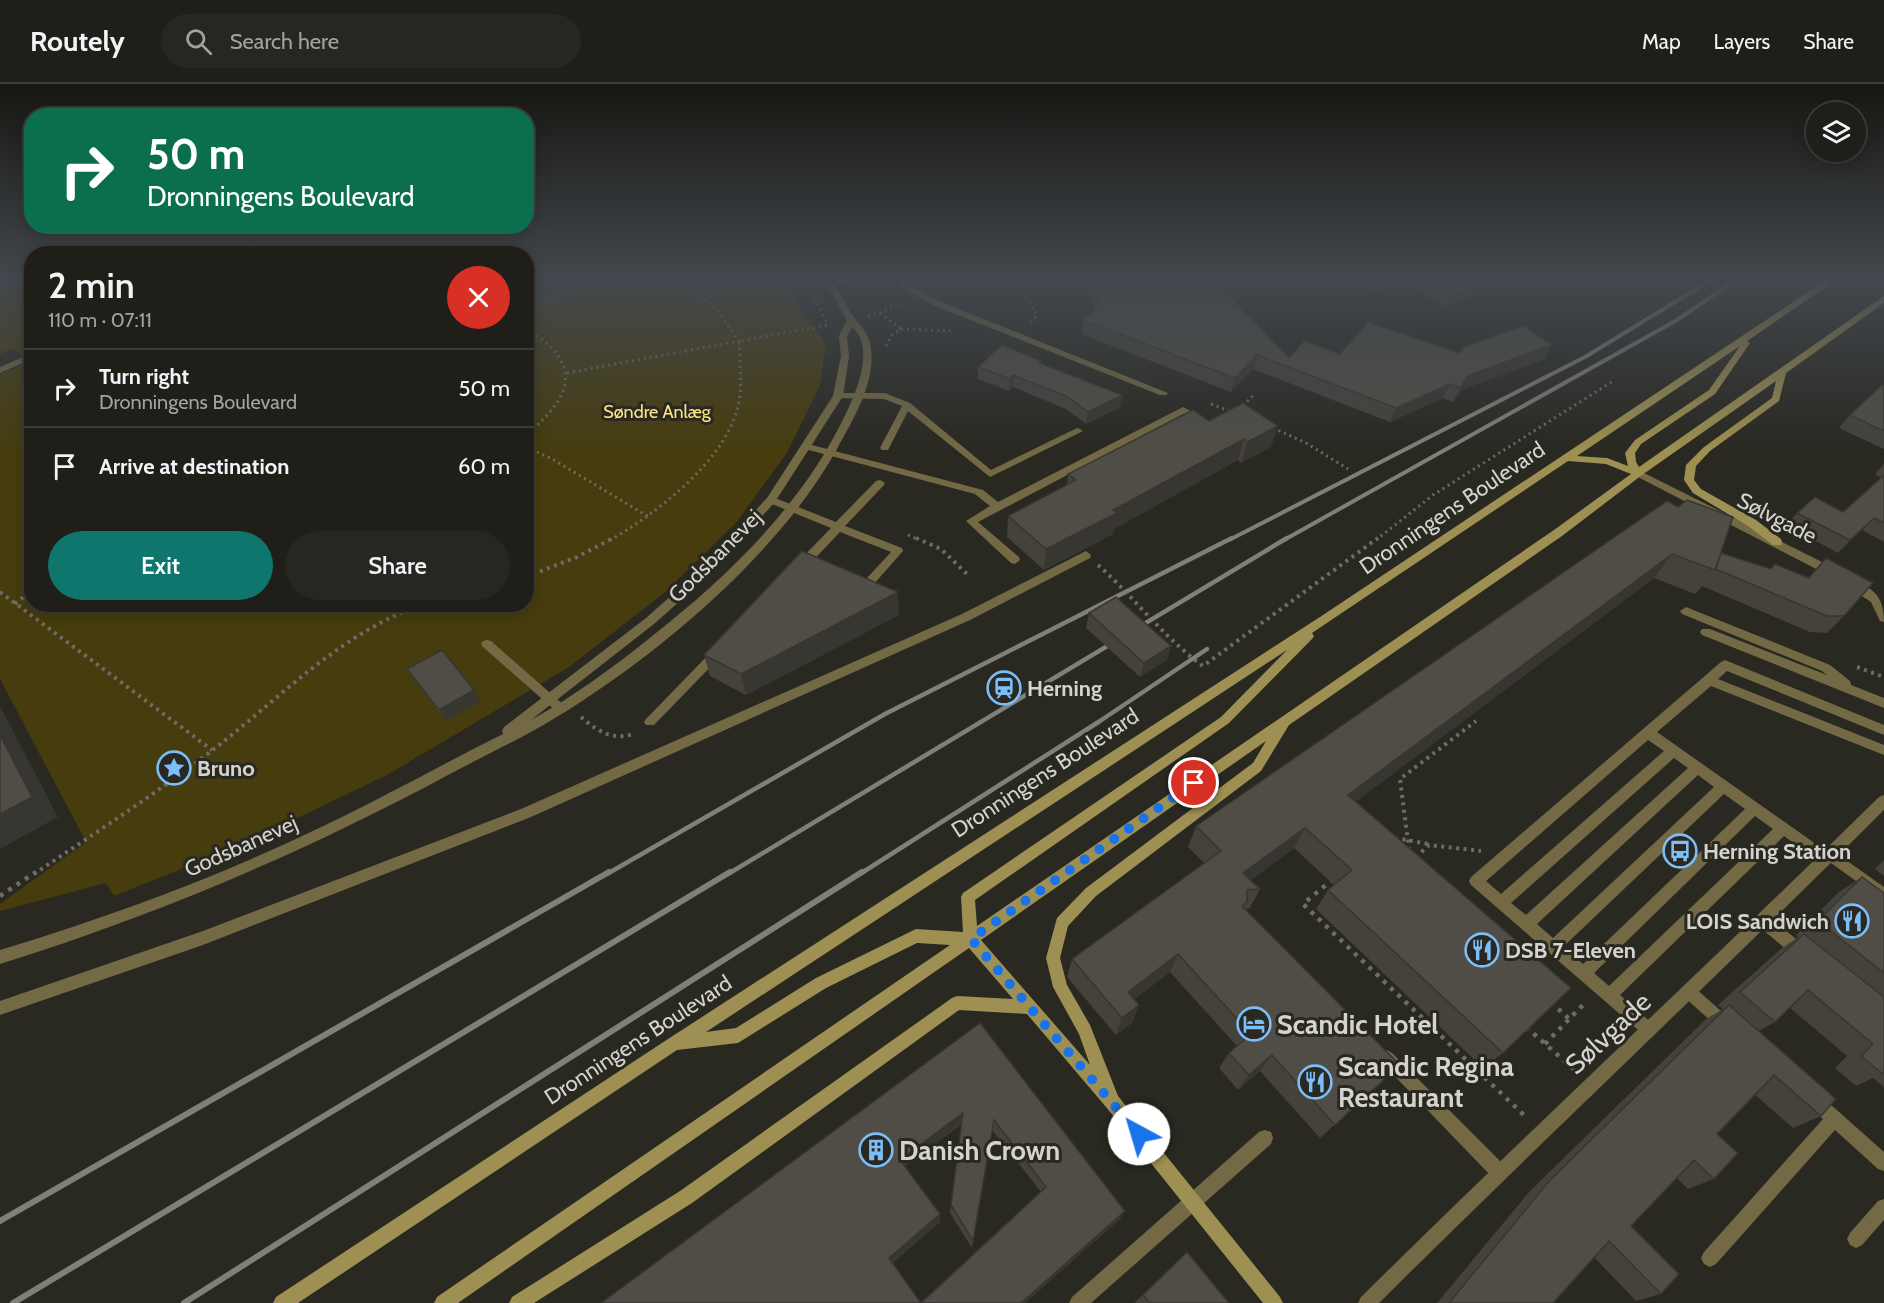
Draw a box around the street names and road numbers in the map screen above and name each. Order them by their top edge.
street label: Dronningens Boulevard [1354,436,1550,580]
street label: Sølvgade [1733,487,1821,549]
street label: Godsbanevej [663,504,767,608]
street label: Dronningens Boulevard [946,702,1144,844]
street label: Godsbanevej [180,809,302,883]
street label: Dronningens Boulevard [539,969,737,1111]
street label: Sølvgade [1558,985,1658,1081]

